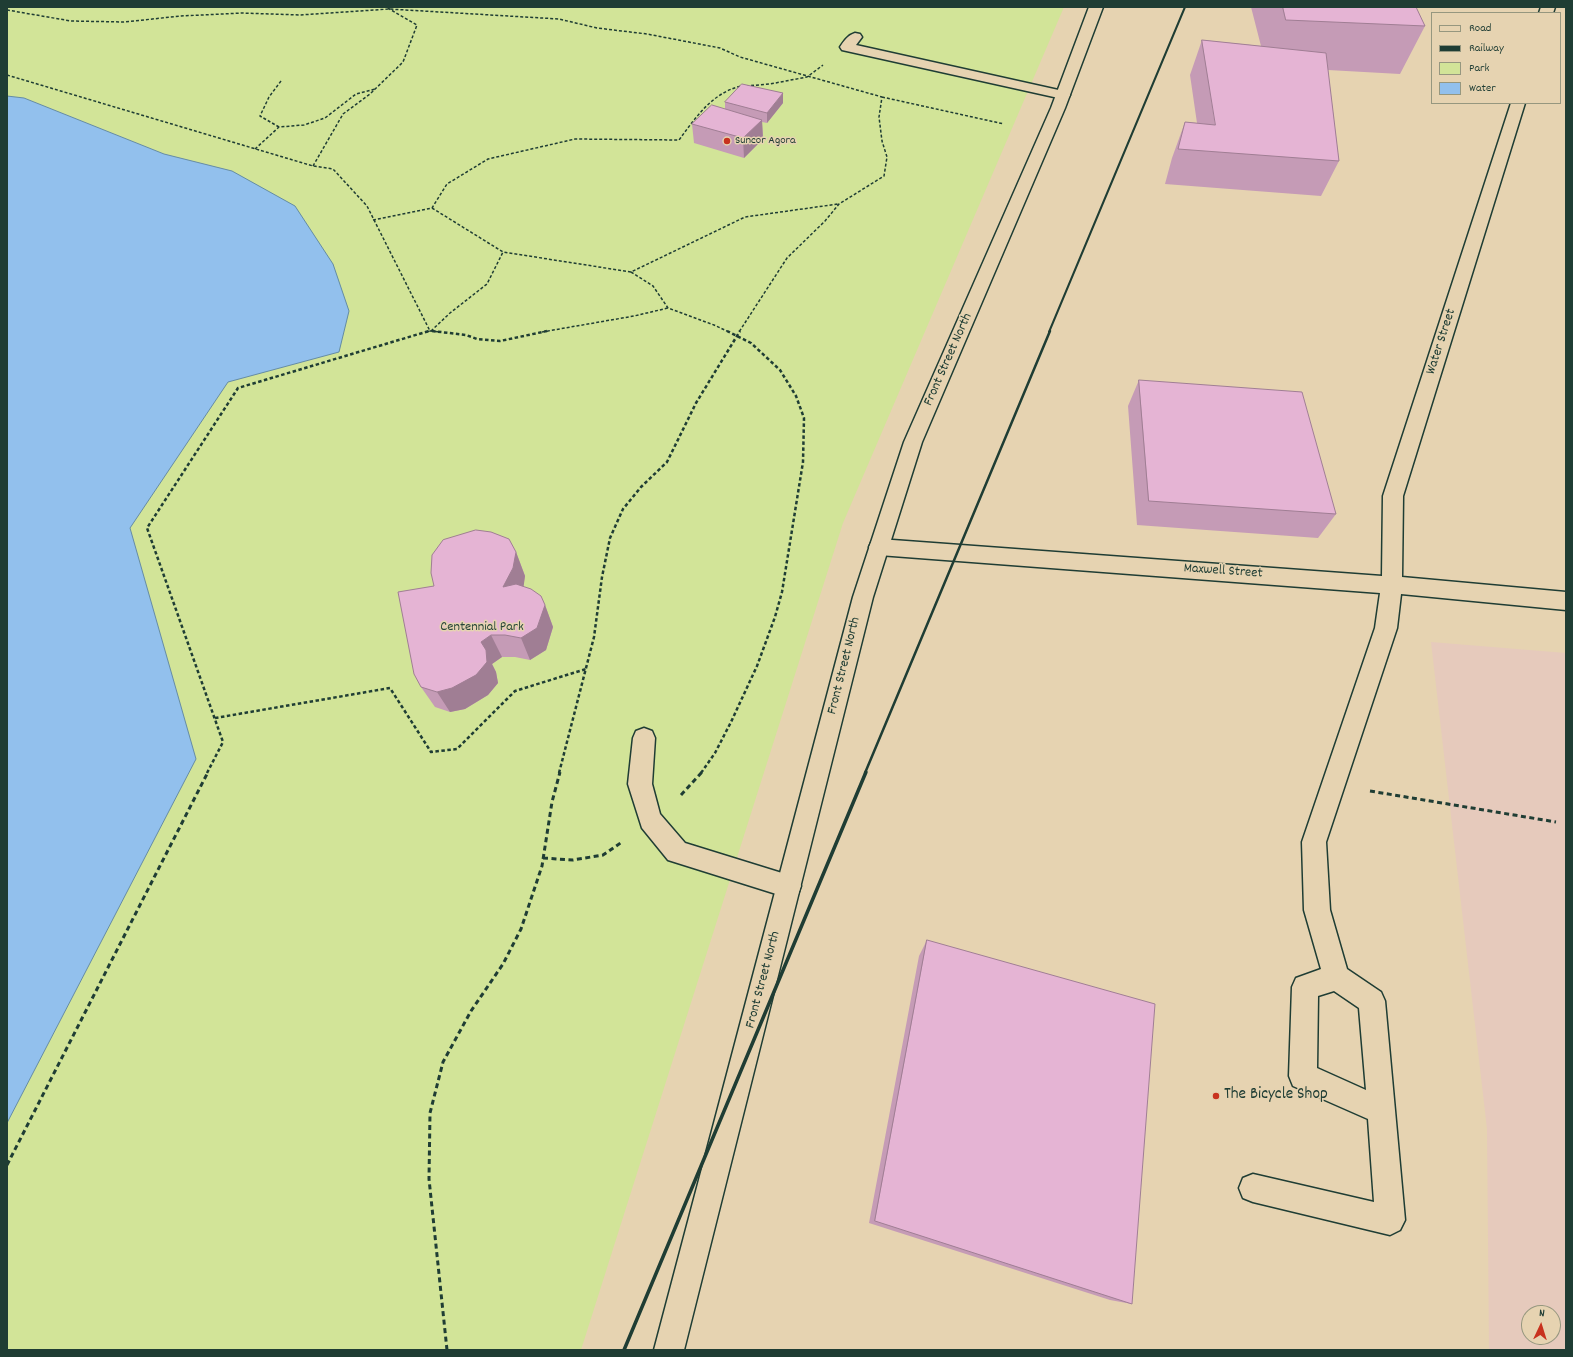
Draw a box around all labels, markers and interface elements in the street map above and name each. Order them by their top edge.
legend [1431,12,1561,104]
text: Road [1469,20,1491,37]
text: Railway [1469,40,1504,57]
text: Park [1469,60,1489,77]
text: Water [1469,80,1496,97]
place label: Suncor Agora [735,134,796,148]
marker: Suncor Agora [722,136,732,146]
street label: Water Street [1423,307,1461,377]
street label: Front Street North [921,311,977,409]
street label: Maxwell Street [1183,561,1263,583]
street label: Front Street North [825,616,865,716]
park label: Centennial Park [440,620,524,636]
street label: Front Street North [743,930,785,1030]
place label: The Bicycle Shop [1224,1086,1328,1106]
marker: The Bicycle Shop [1211,1091,1221,1101]
north arrow [1521,1305,1561,1345]
text: N [1538,1306,1545,1322]

